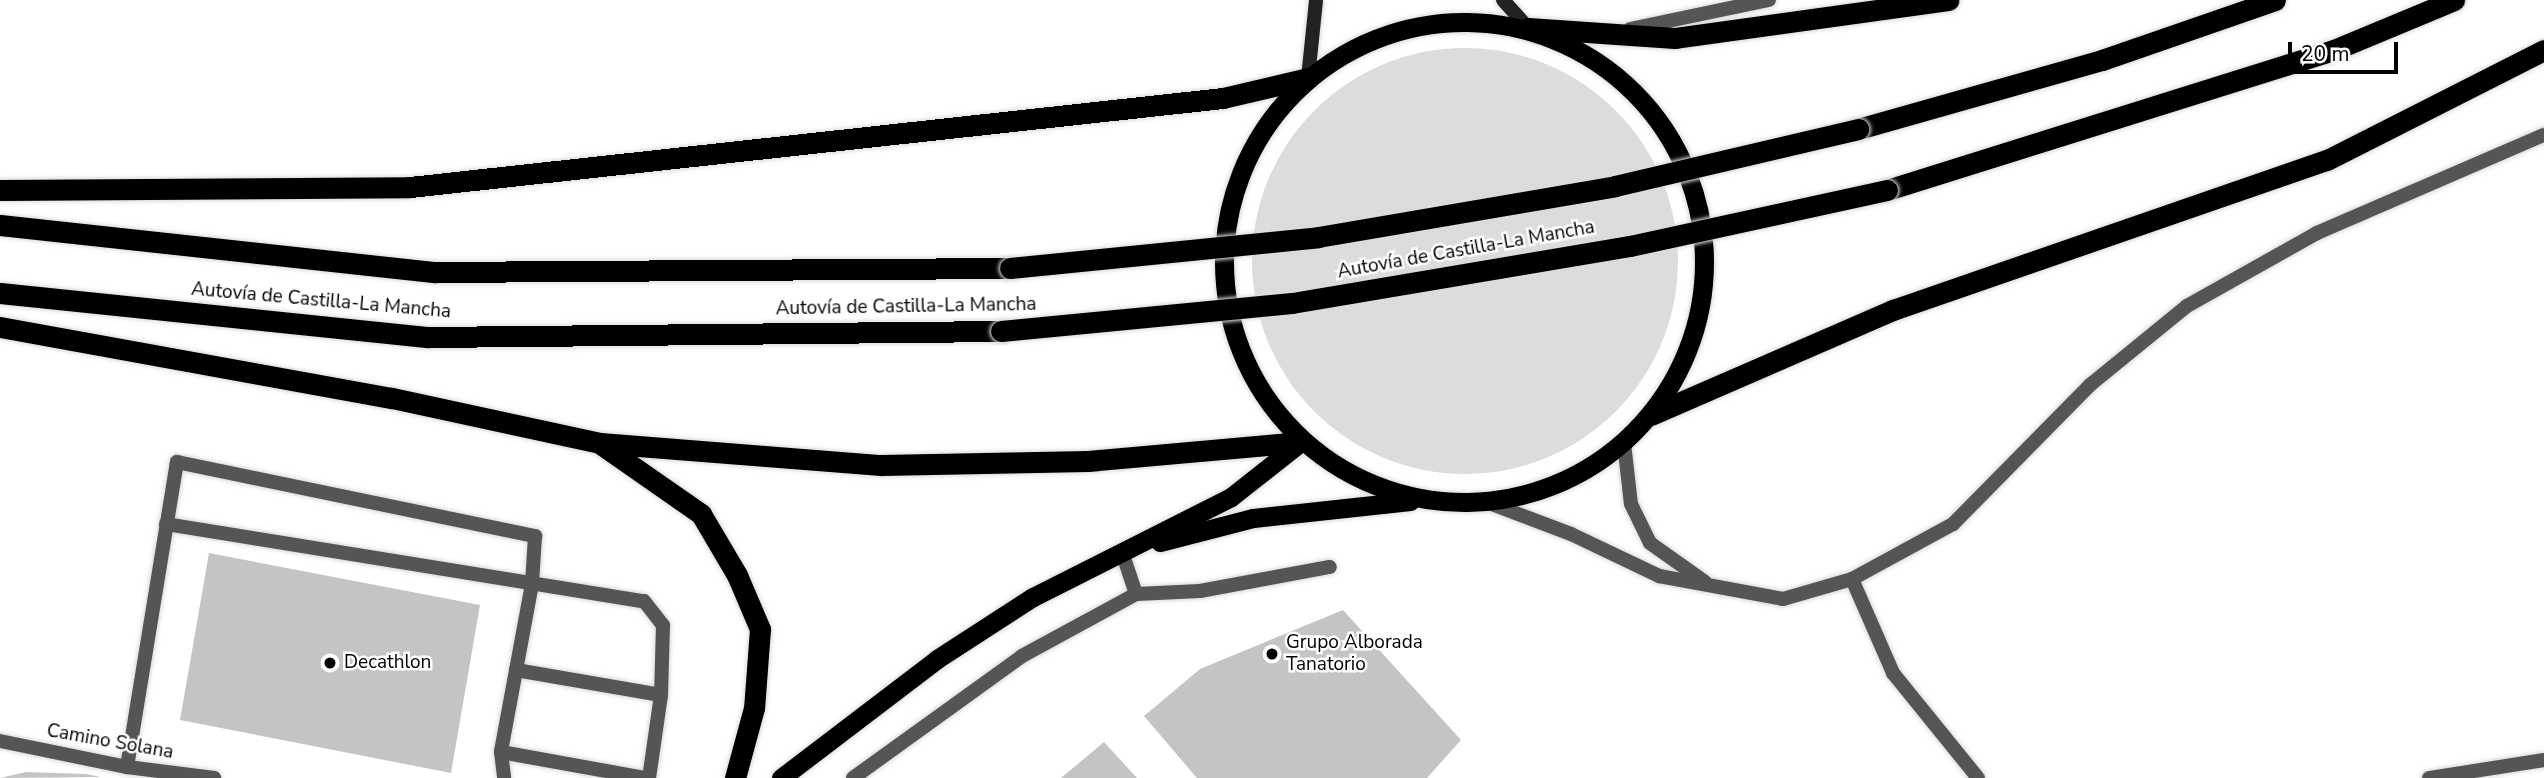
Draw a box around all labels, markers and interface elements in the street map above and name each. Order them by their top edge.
scale bar [2292,28,2402,72]
text: 20 m [2301,40,2350,68]
street label: Autovía de Castilla-La Mancha [1336,216,1596,284]
street label: Autovía de Castilla-La Mancha [190,278,452,324]
street label: Autovía de Castilla-La Mancha [775,293,1037,321]
place label: Grupo Alborada Tanatorio [1286,632,1423,676]
marker: Grupo Alborada Tanatorio [1264,646,1280,662]
place label: Decathlon [344,652,431,674]
marker: Decathlon [322,655,338,671]
street label: Camino Solana [45,720,175,764]

